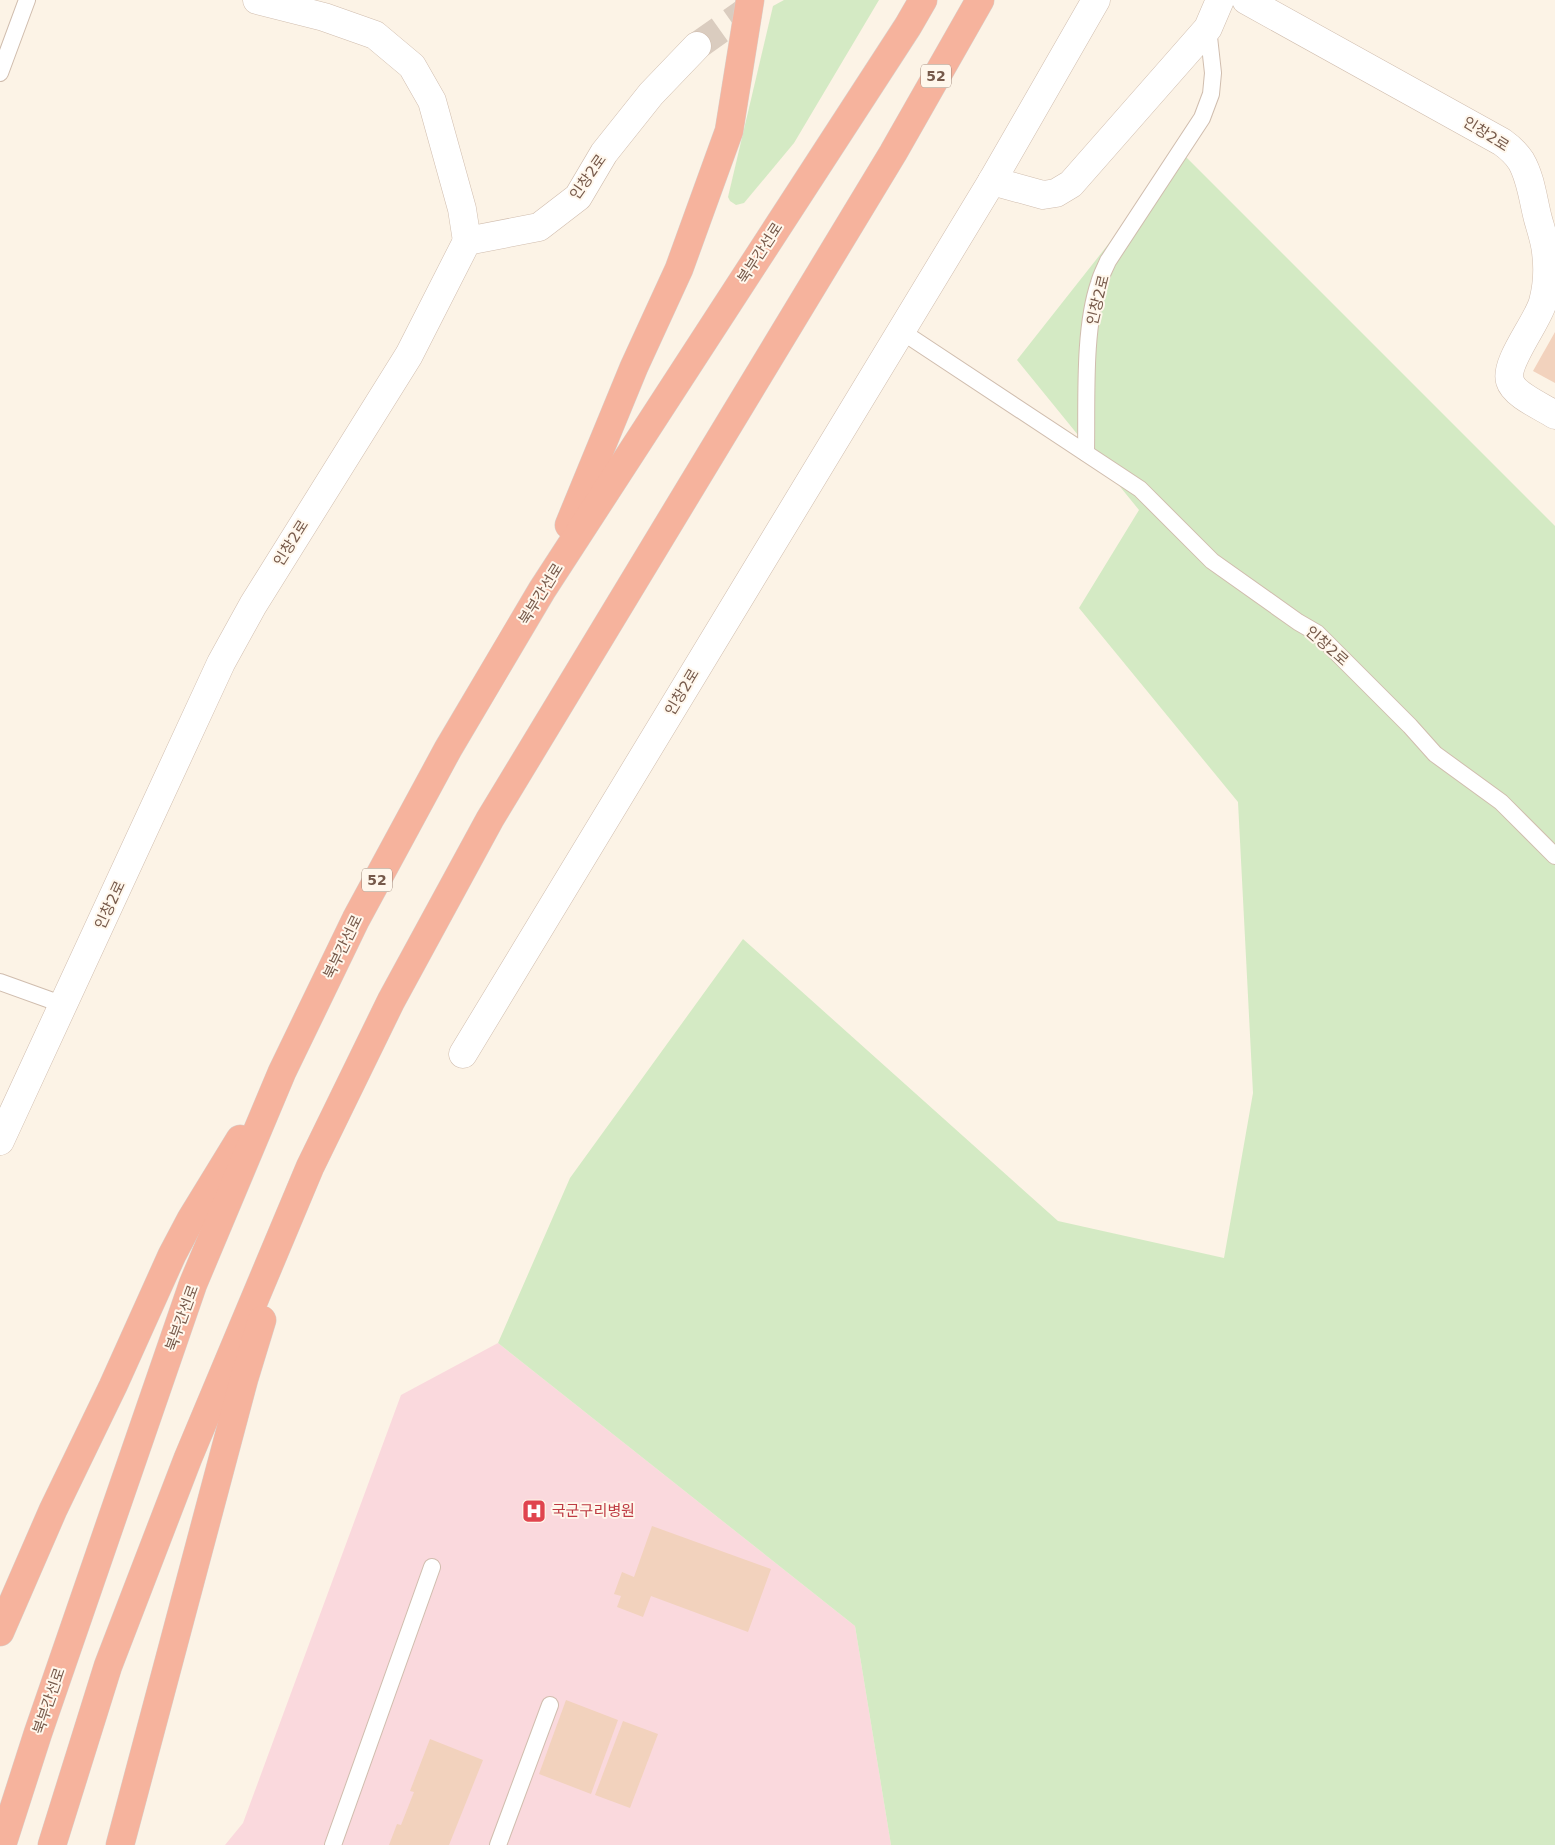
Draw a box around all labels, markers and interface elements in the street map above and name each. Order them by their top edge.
road number: 52 [921,64,951,88]
street label: 인창2로 [1460,113,1512,155]
street label: 인창2로 [566,151,610,203]
street label: 북부간선로 [734,219,786,287]
street label: 인창2로 [1083,273,1113,327]
street label: 인창2로 [270,517,312,569]
street label: 북부간선로 [515,560,567,628]
street label: 인창2로 [1302,622,1352,670]
street label: 인창2로 [661,666,703,718]
road number: 52 [362,868,392,892]
street label: 인창2로 [91,878,129,932]
street label: 북부간선로 [320,912,366,982]
street label: 북부간선로 [162,1282,202,1354]
hospital icon: 국군구리병원 [521,1498,547,1524]
place label: 국군구리병원 [552,1502,635,1520]
street label: 북부간선로 [29,1665,69,1737]

